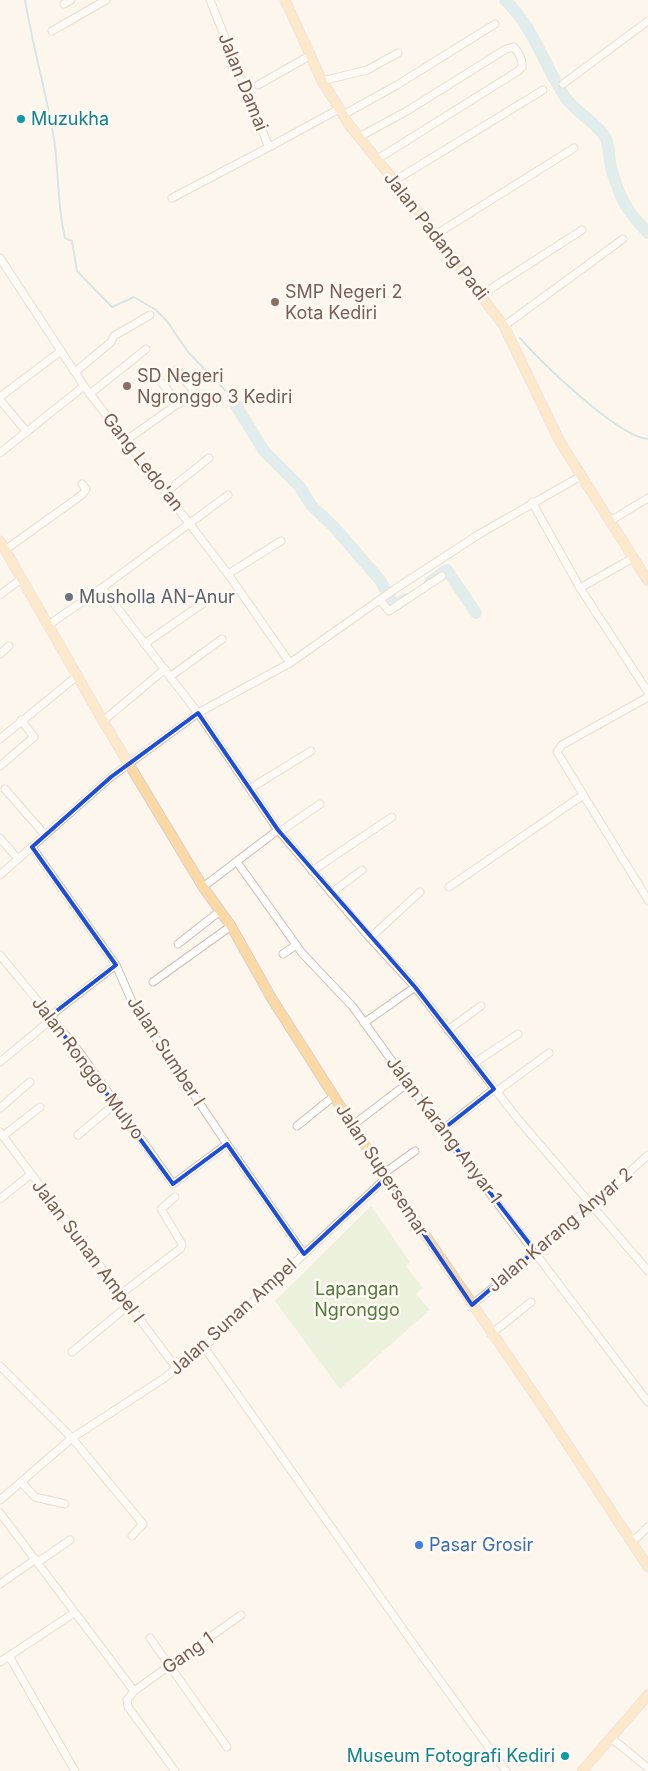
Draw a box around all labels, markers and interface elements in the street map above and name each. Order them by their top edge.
street label: Jalan Damai [214,30,273,134]
place label: Muzukha [31,108,109,129]
marker: Muzukha [15,113,27,125]
street label: Jalan Padang Padi [380,167,493,304]
place label: SMP Negeri 2 Kota Kediri [285,281,402,323]
marker: SMP Negeri 2 Kota Kediri [269,296,281,308]
place label: SD Negeri Ngronggo 3 Kediri [137,365,292,407]
marker: SD Negeri Ngronggo 3 Kediri [121,380,133,392]
street label: Gang Ledo'an [99,408,188,515]
place label: Musholla AN-Anur [79,586,235,607]
marker: Musholla AN-Anur [63,591,75,603]
street label: Jalan Ronggo Mulyo [28,992,149,1143]
street label: Jalan Sumber I [123,992,210,1110]
street label: Jalan Karang Anyar 1 [382,1052,506,1207]
street label: Jalan Supersemar [332,1100,433,1240]
street label: Jalan Karang Anyar 2 [483,1163,636,1296]
street label: Jalan Sunan Ampel I [28,1175,149,1326]
street label: Jalan Sunan Ampel [165,1254,300,1379]
park label: Lapangan Ngronggo [314,1278,400,1320]
place label: Pasar Grosir [429,1534,534,1555]
marker: Pasar Grosir [413,1539,425,1551]
street label: Gang 1 [158,1627,217,1678]
place label: Museum Fotografi Kediri [347,1745,555,1766]
marker: Museum Fotografi Kediri [559,1750,571,1762]

